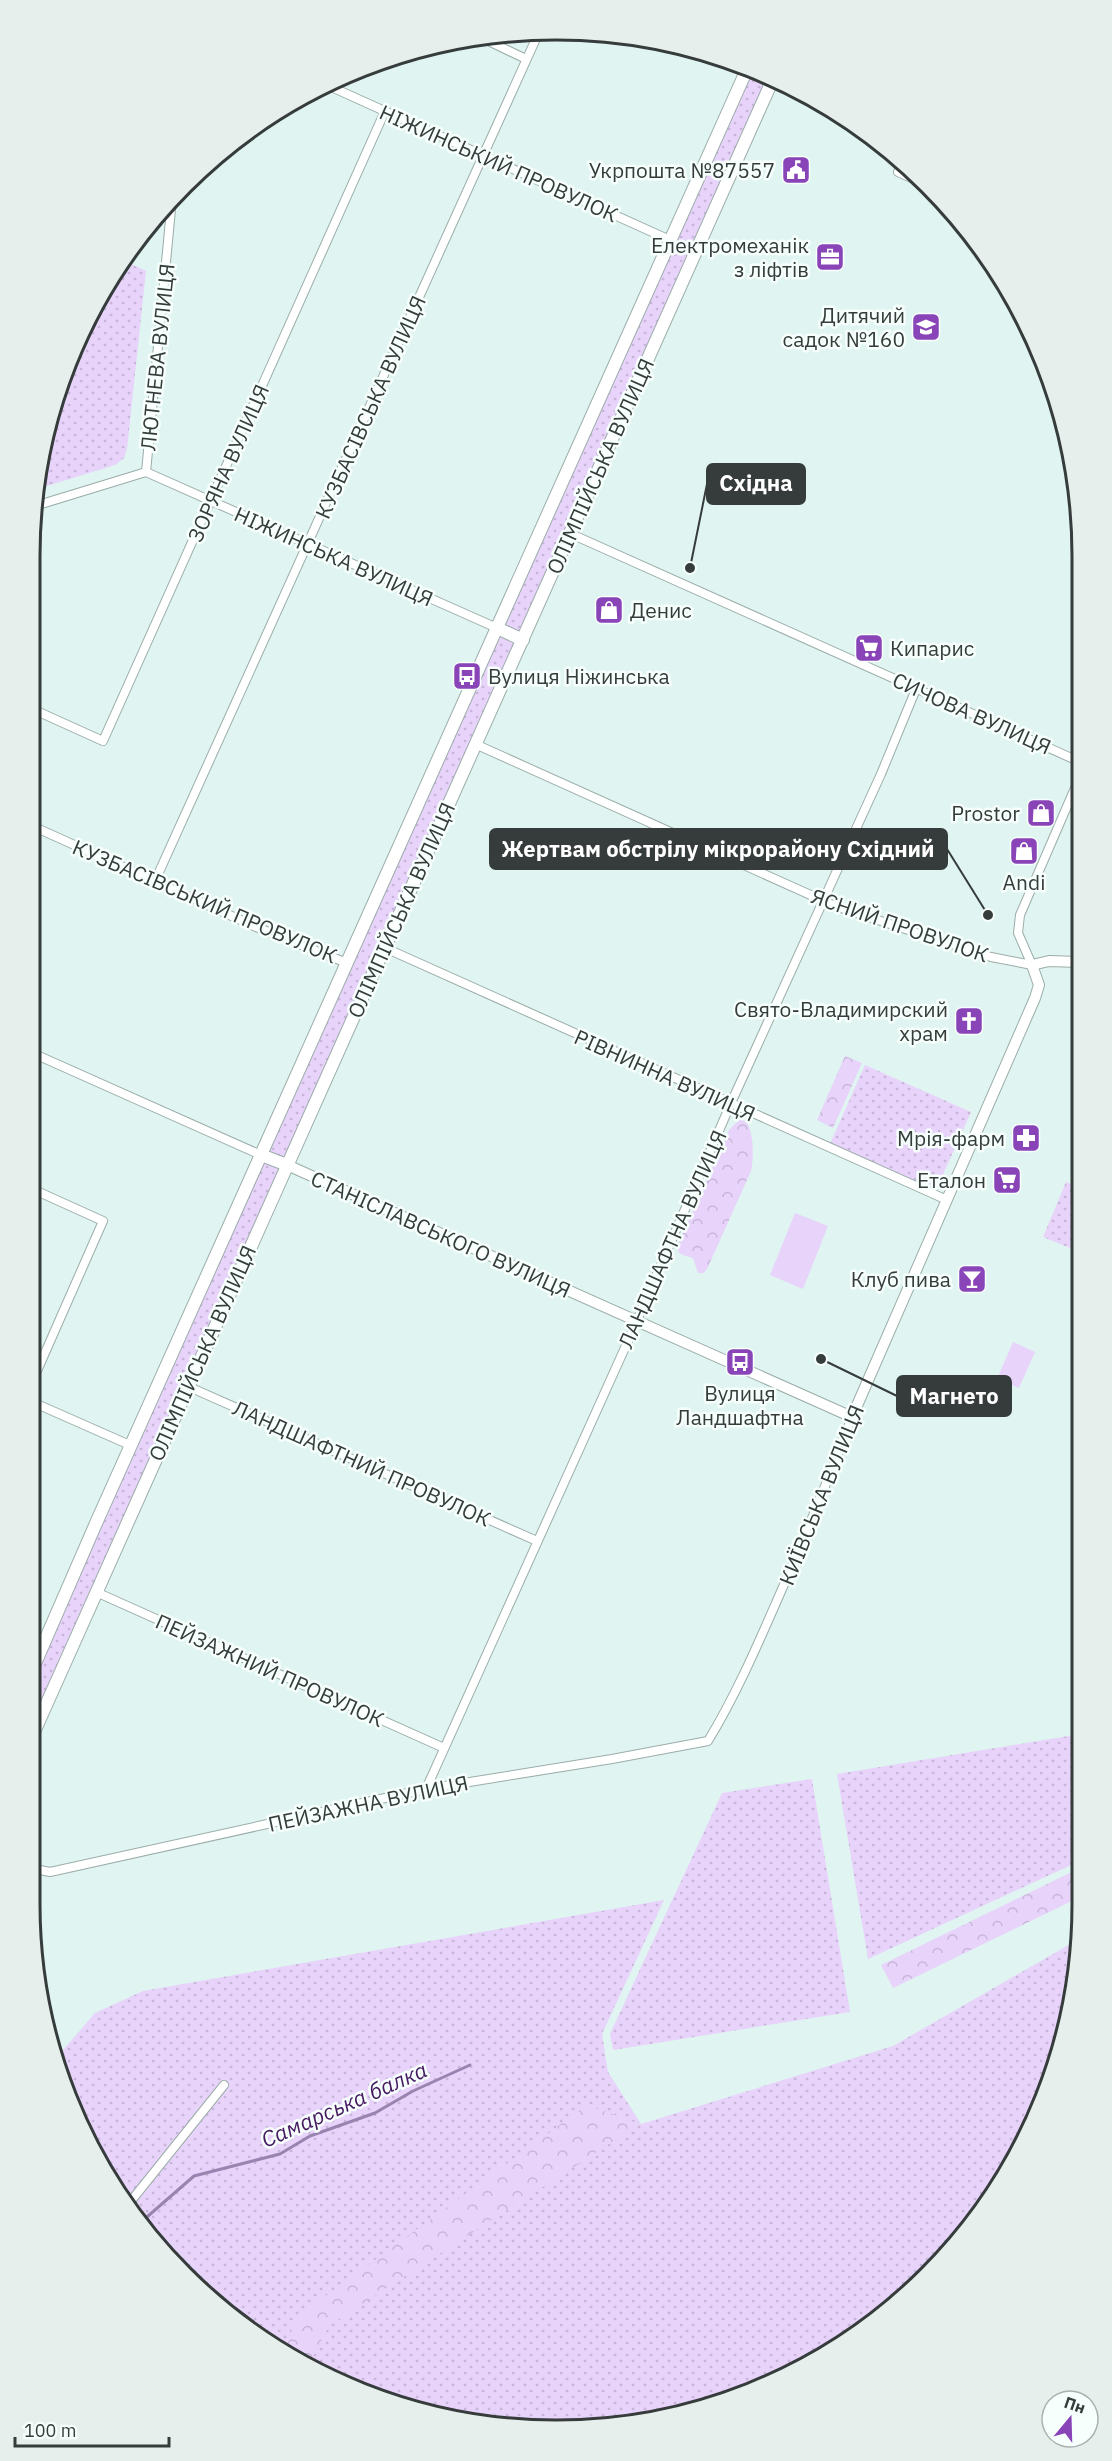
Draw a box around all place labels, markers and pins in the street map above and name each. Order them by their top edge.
public building icon: Укрпошта №87557 [780,154,812,186]
place label: Укрпошта №87557 [589,156,775,184]
place label: Електромеханік з ліфтів [651,231,809,283]
office icon: Електромеханік з ліфтів [814,241,846,273]
place label: Дитячий садок №160 [783,301,905,353]
school or university icon: Дитячий садок №160 [910,311,942,343]
callout: Східна [707,464,805,504]
shop icon: Денис [593,594,625,626]
place label: Денис [630,596,692,624]
supermarket icon: Кипарис [853,632,885,664]
place label: Кипарис [890,634,974,662]
bus stop icon: Вулиця Ніжинська [451,660,483,692]
place label: Вулиця Ніжинська [488,662,670,690]
shop icon: Prostor [1025,797,1057,829]
place label: Prostor [951,799,1020,827]
callout: Жертвам обстрілу мікрорайону Східний [490,829,947,869]
shop icon: Andi [1008,835,1040,867]
place label: Andi [1003,868,1045,896]
place label: Свято-Владимирский храм [734,995,948,1047]
church icon: Свято-Владимирский храм [953,1005,985,1037]
pharmacy icon: Мрія-фарм [1010,1122,1042,1154]
place label: Мрія-фарм [897,1124,1005,1152]
supermarket icon: Еталон [991,1164,1023,1196]
place label: Еталон [917,1166,986,1194]
bar icon: Клуб пива [956,1263,988,1295]
place label: Клуб пива [851,1265,951,1293]
bus stop icon: Вулиця Ландшафтна [724,1346,756,1378]
callout: Магнето [897,1376,1011,1416]
place label: Вулиця Ландшафтна [676,1379,804,1431]

